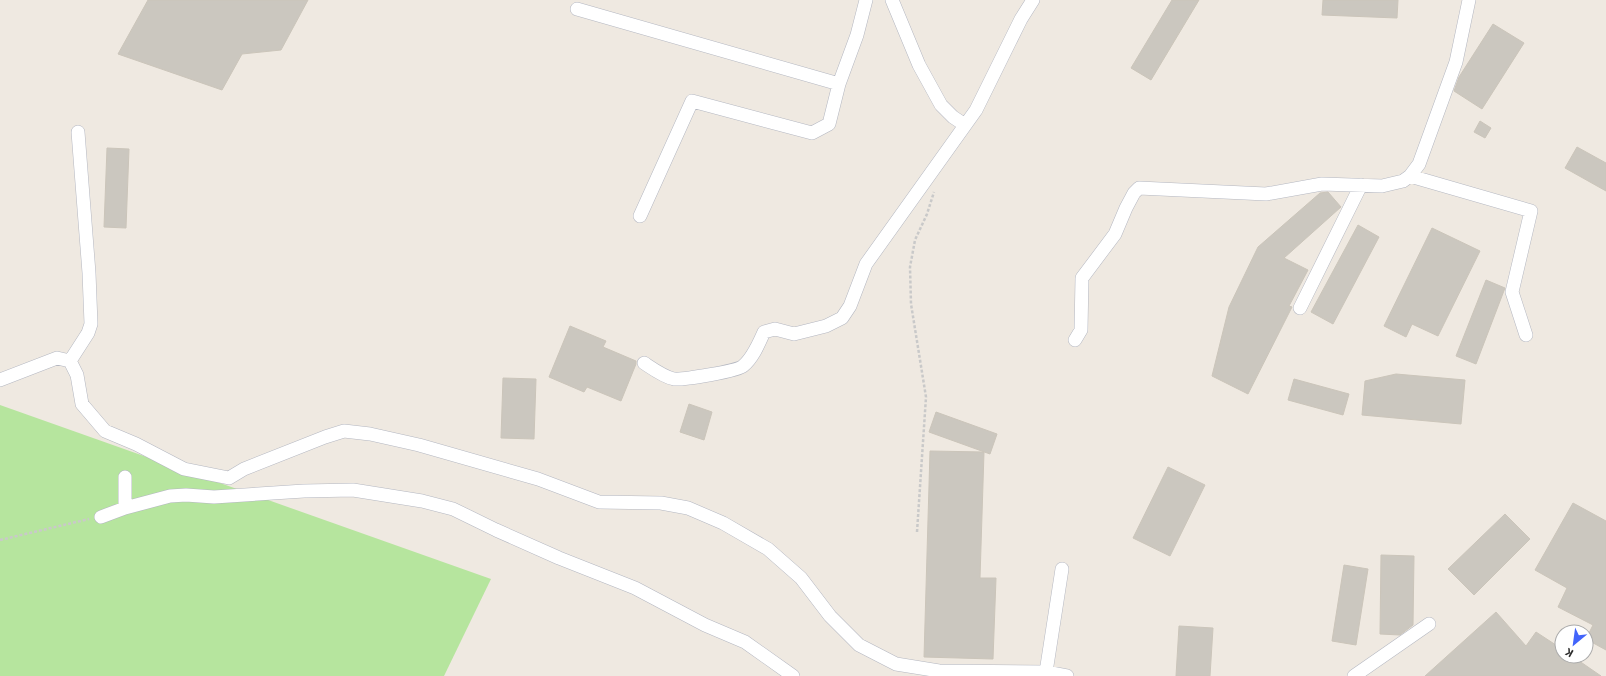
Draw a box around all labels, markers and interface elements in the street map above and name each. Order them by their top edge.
north arrow [1554,624,1594,664]
text: K [1563,646,1575,661]

